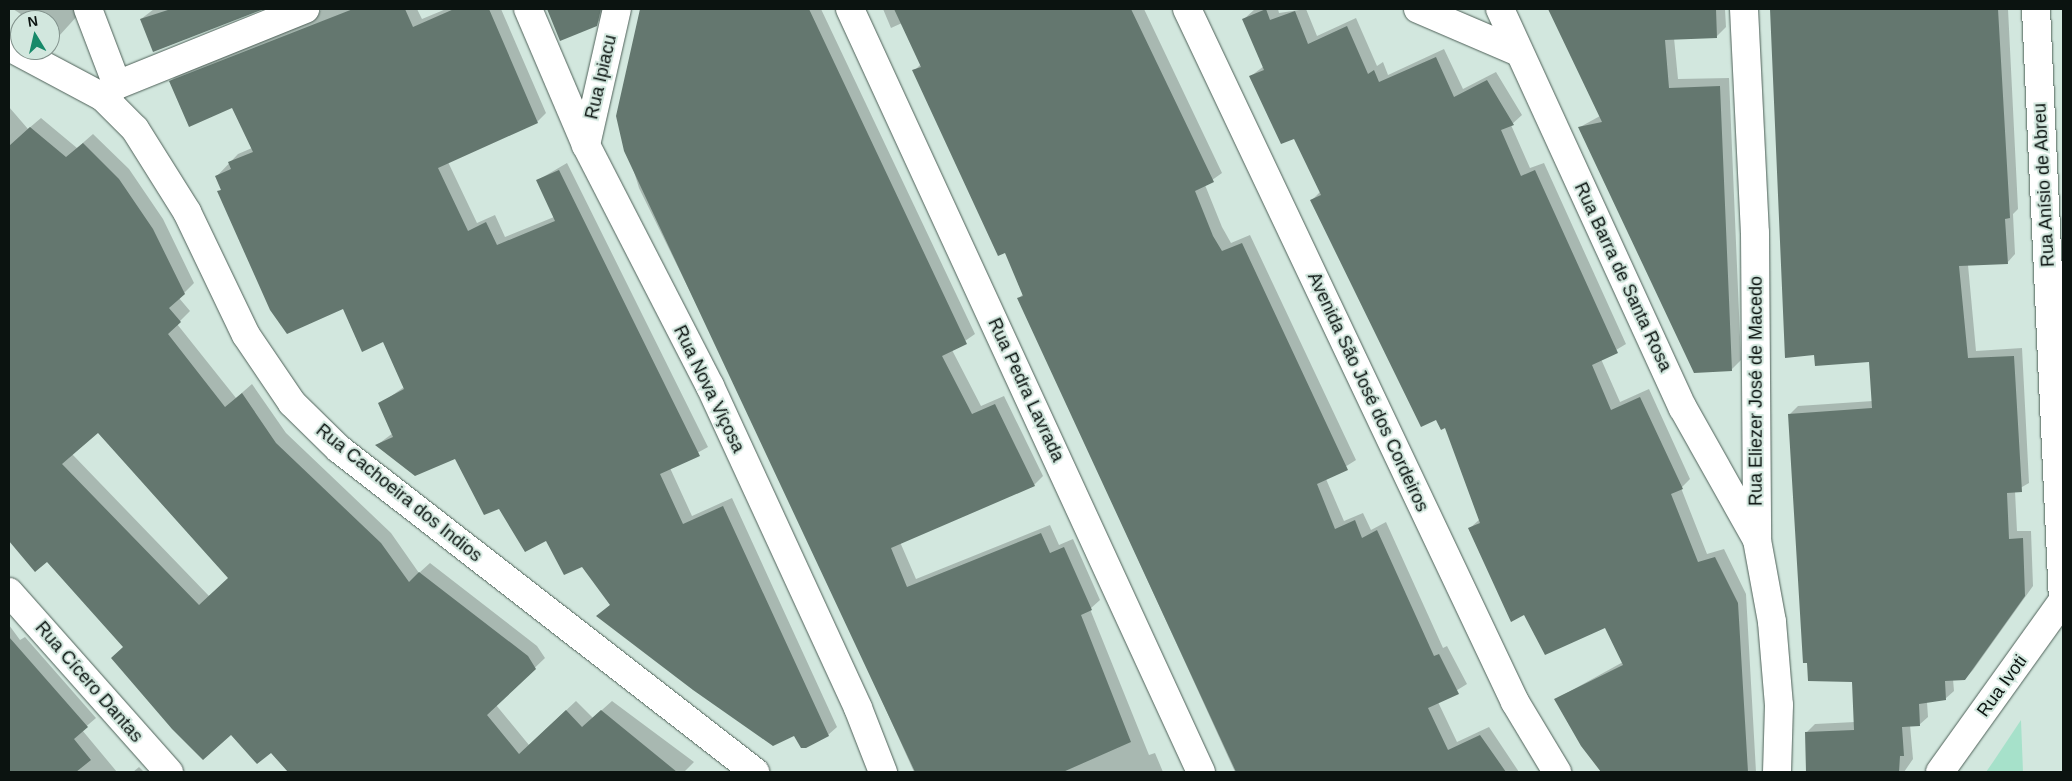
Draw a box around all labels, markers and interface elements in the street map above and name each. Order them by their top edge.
north arrow [10,10,60,60]
text: N [27,12,39,30]
street label: Rua Ipiacu [581,33,621,121]
street label: Rua Anísio de Abreu [2029,101,2059,269]
street label: Rua Barra de Santa Rosa [1570,179,1676,375]
street label: Avenida São José dos Cordeiros [1303,269,1433,515]
street label: Rua Eliezer José de Macedo [1745,276,1767,506]
street label: Rua Pedra Lavrada [983,315,1069,465]
street label: Rua Nova Viçosa [669,322,749,456]
street label: Rua Cachoeira dos Indios [312,419,486,567]
street label: Rua Cícero Dantas [31,617,147,747]
street label: Rua Ivoti [1972,651,2032,721]

